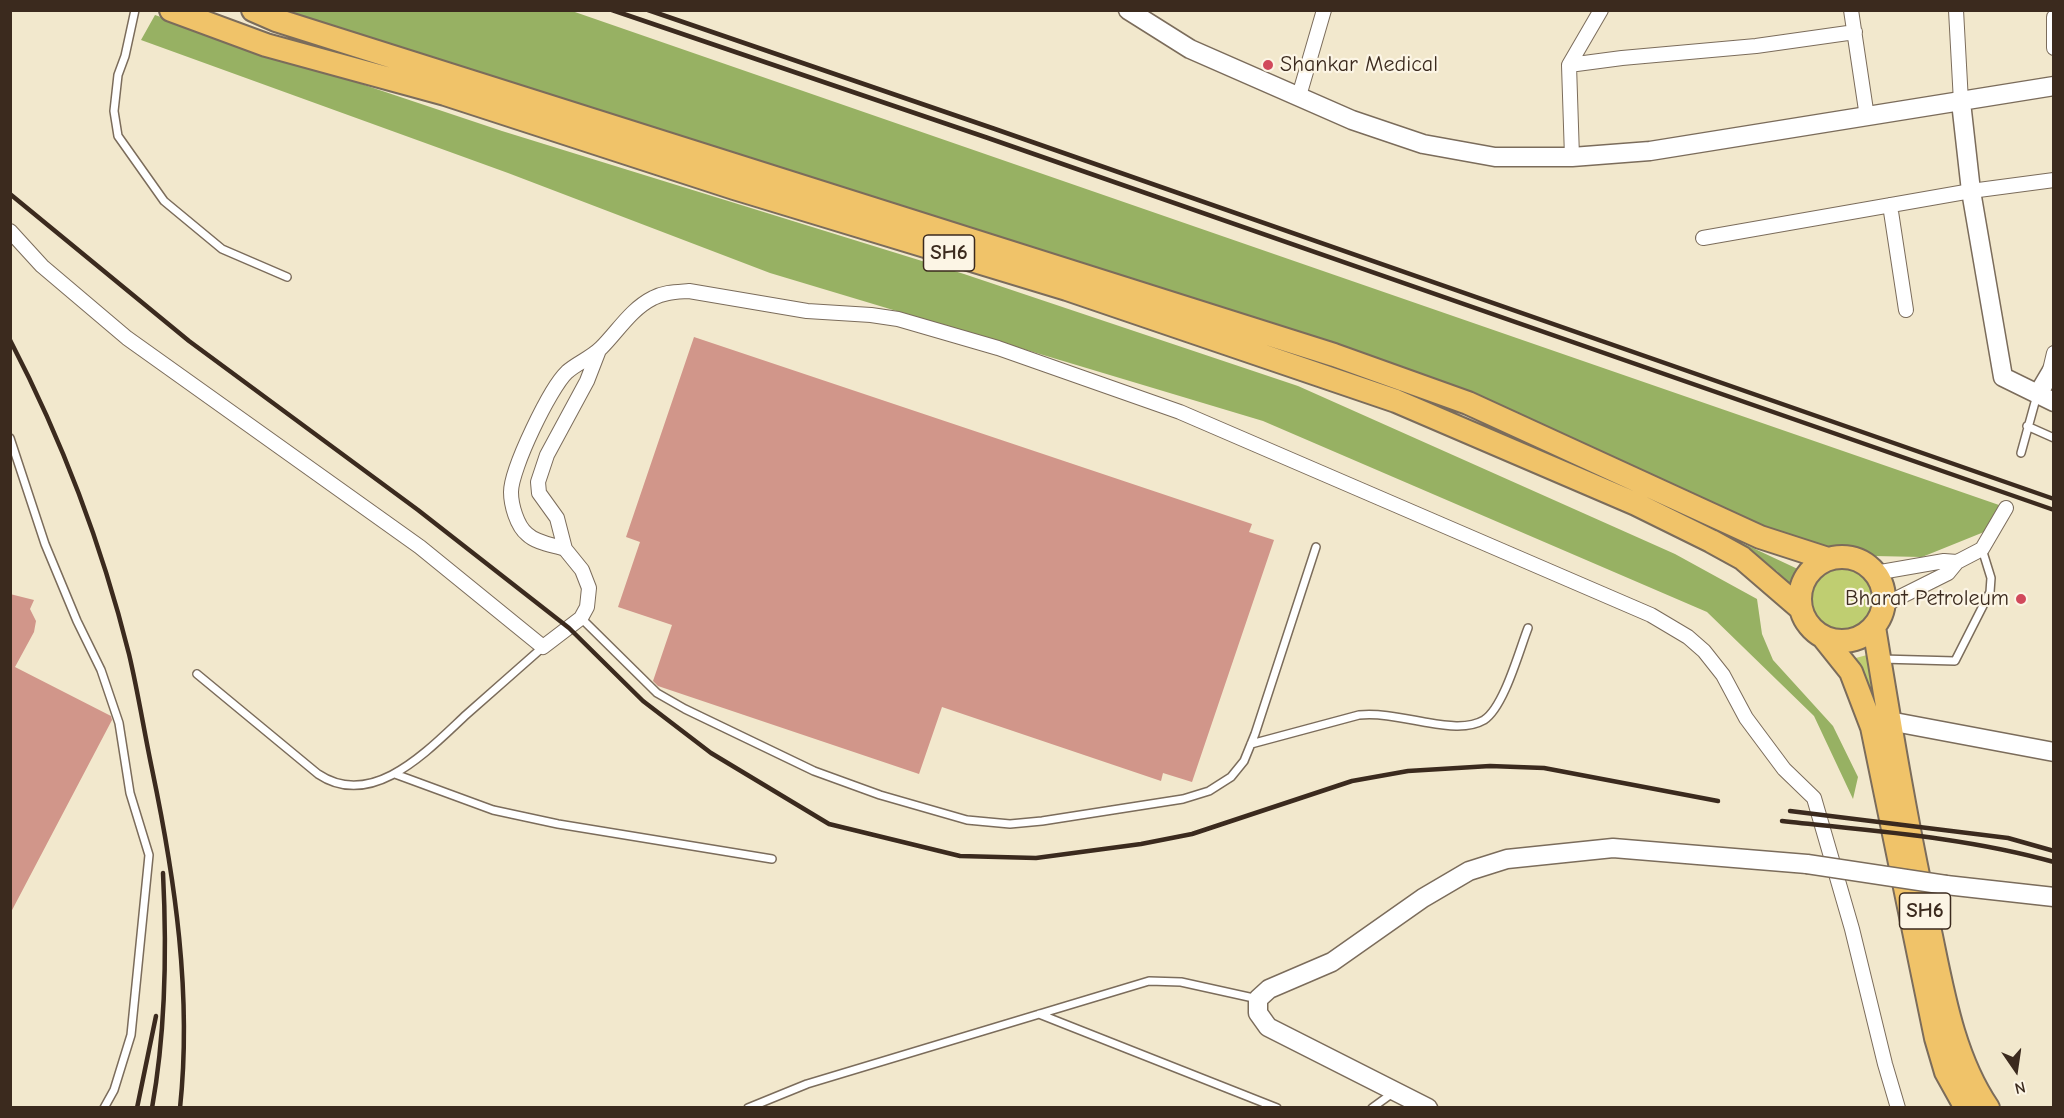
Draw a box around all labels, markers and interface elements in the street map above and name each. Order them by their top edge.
place label: Shankar Medical [1280,52,1438,78]
marker: Shankar Medical [1261,58,1275,72]
road number: SH6 [924,235,974,271]
place label: Bharat Petroleum [1845,586,2009,612]
marker: Bharat Petroleum [2014,592,2028,606]
road number: SH6 [1900,893,1950,929]
north arrow [1986,1040,2046,1100]
text: N [2013,1078,2027,1097]

